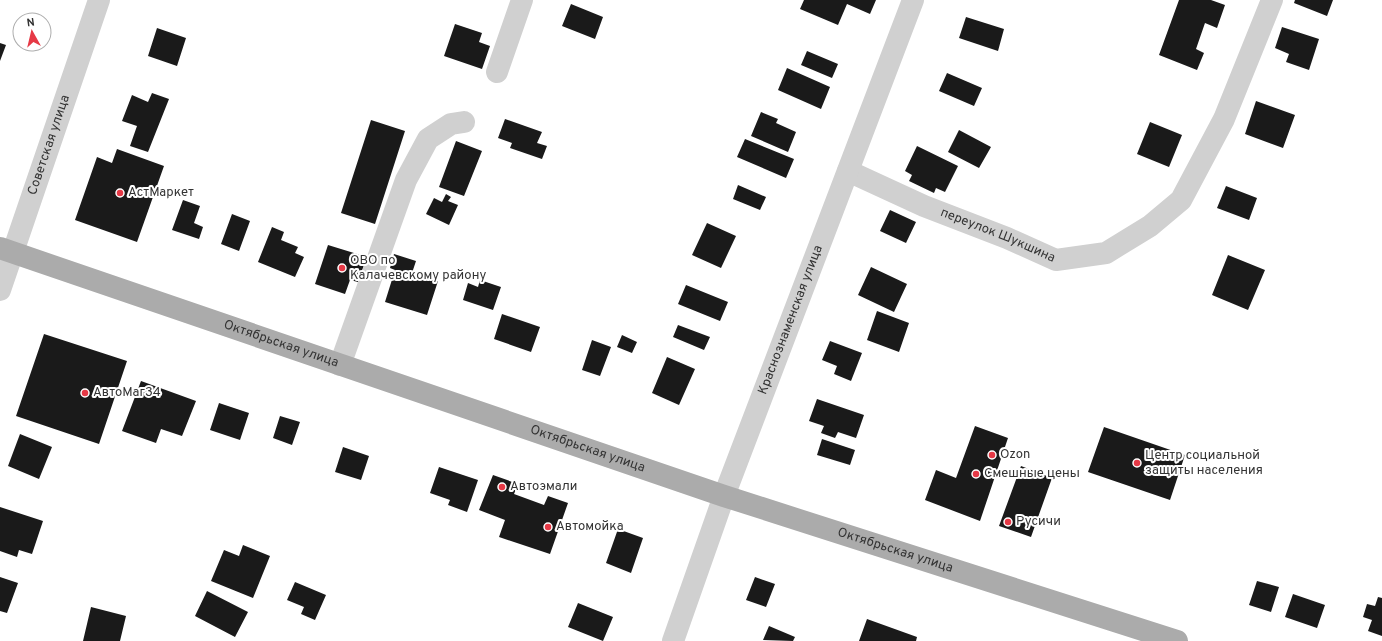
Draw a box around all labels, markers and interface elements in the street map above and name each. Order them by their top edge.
north arrow [12,12,52,52]
text: N [26,16,36,31]
street label: Советская улица [25,93,74,197]
place label: АстМаркет [128,185,194,201]
marker: АстМаркет [115,188,125,198]
street label: переулок Шукшина [938,205,1058,267]
street label: Краснознаменская улица [755,243,827,397]
place label: ОВО по Калачевскому району [350,253,486,284]
marker: ОВО по Калачевскому району [337,263,347,273]
street label: Октябрьская улица [221,317,341,371]
place label: АвтоМаг34 [93,385,161,401]
marker: АвтоМаг34 [80,388,90,398]
street label: Октябрьская улица [528,422,647,476]
place label: Ozon [1000,447,1030,463]
place label: Центр социальной защиты населения [1145,448,1263,479]
marker: Ozon [987,450,997,460]
marker: Центр социальной защиты населения [1132,458,1142,468]
place label: Смешные цены [984,466,1080,482]
marker: Смешные цены [971,469,981,479]
place label: Автоэмали [510,479,577,495]
marker: Автоэмали [497,482,507,492]
place label: Русичи [1016,514,1061,530]
marker: Русичи [1003,517,1013,527]
place label: Автомойка [556,519,624,535]
marker: Автомойка [543,522,553,532]
street label: Октябрьская улица [835,525,955,577]

